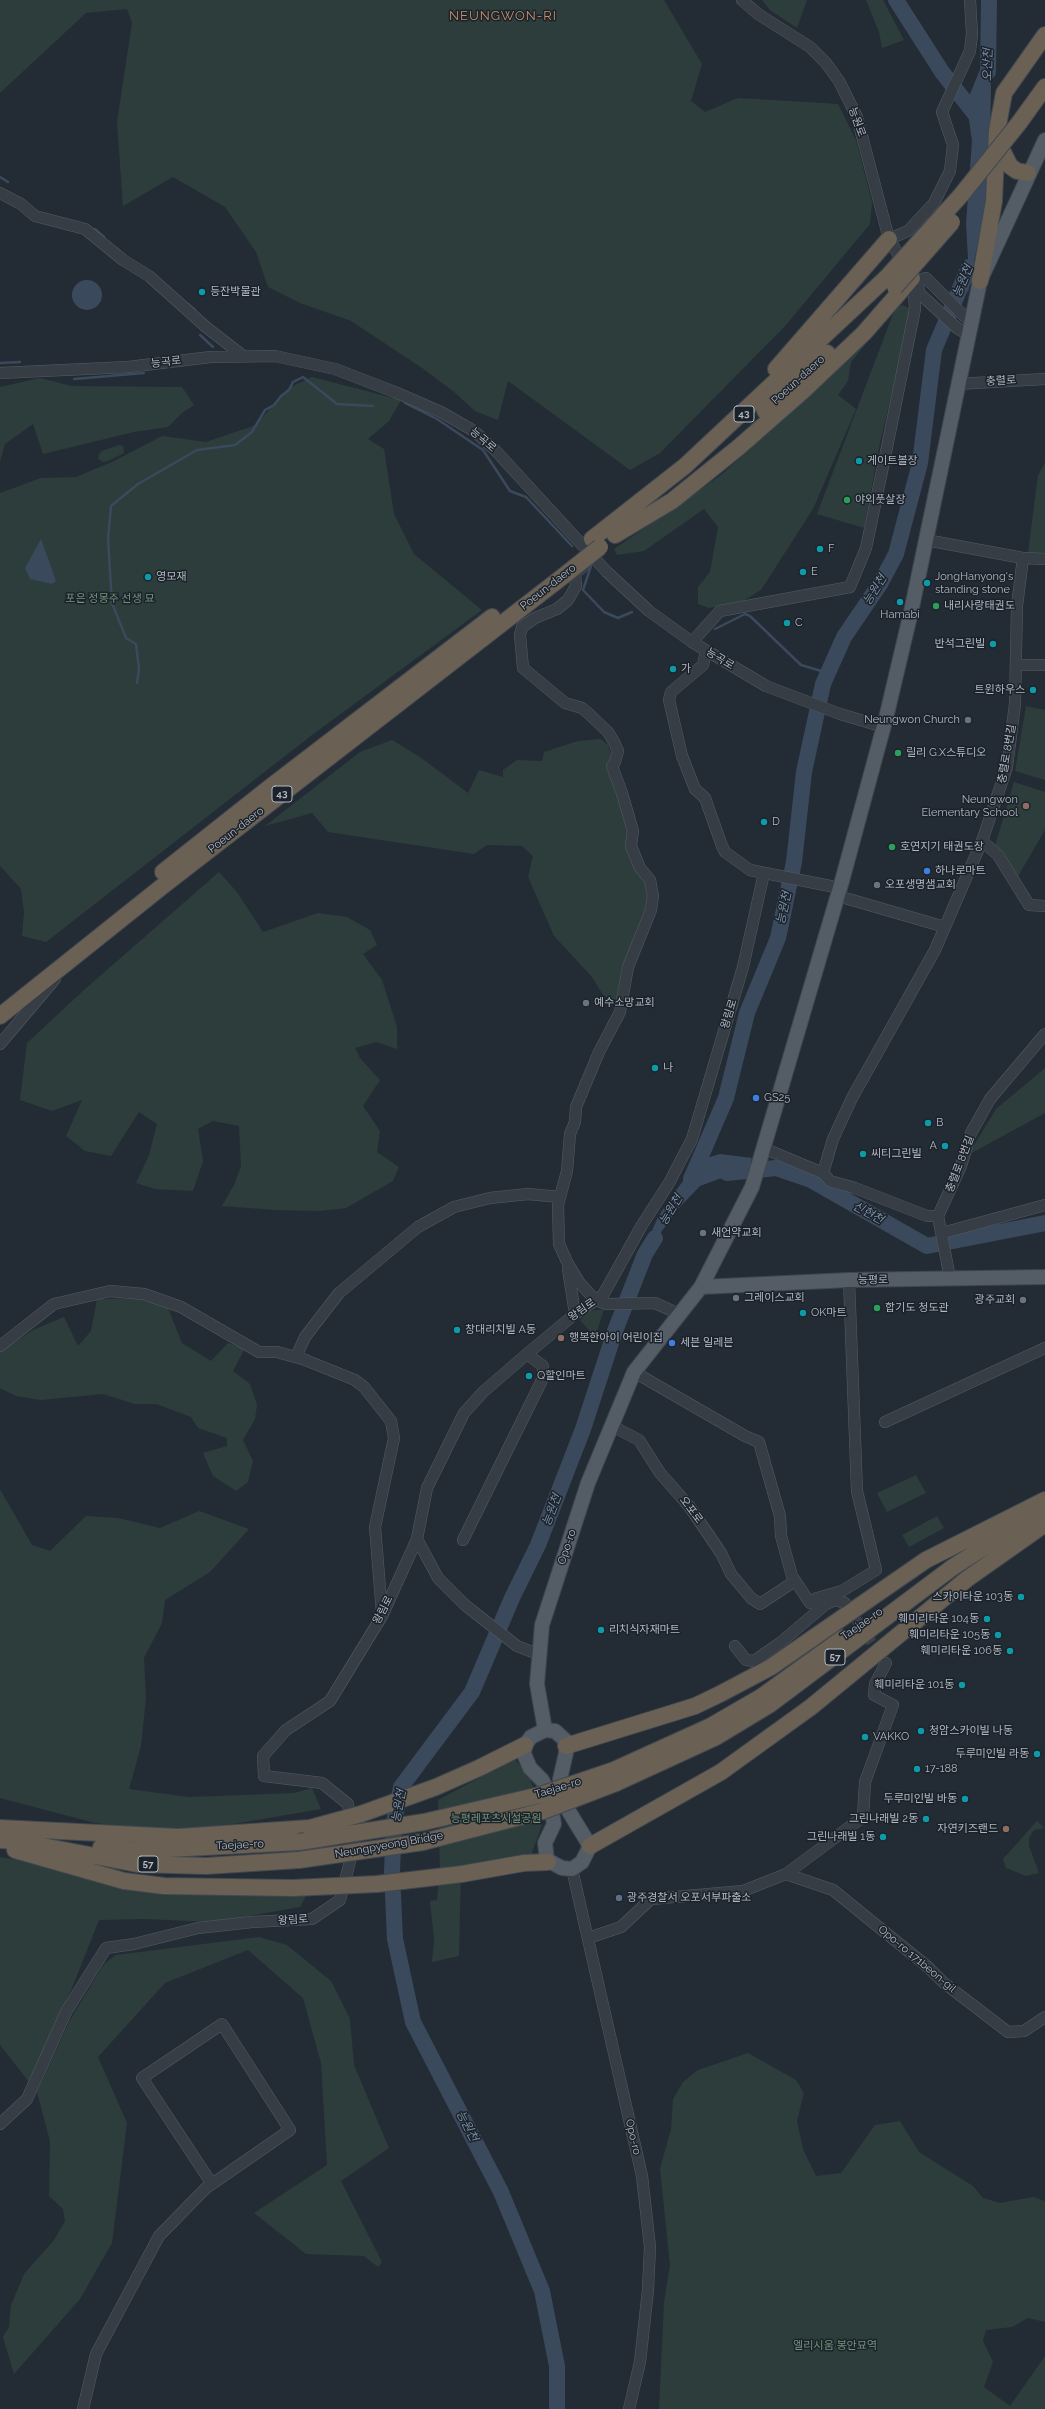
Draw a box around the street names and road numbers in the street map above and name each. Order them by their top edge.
street label: 능원로 [846,105,868,139]
street label: Poeun-daero [769,353,827,407]
street label: 능곡로 [150,354,182,370]
street label: 충렬로 [985,374,1017,388]
road number: 43 [734,406,754,422]
street label: 능곡로 [467,425,499,455]
street label: Poeun-daero [518,561,578,613]
street label: 능곡로 [704,646,736,672]
street label: 충렬로 8번길 [995,723,1019,785]
road number: 43 [272,786,292,802]
street label: Poeun-daero [206,804,266,856]
street label: 왕림로 [718,998,740,1030]
street label: 충렬로 8번길 [943,1134,977,1194]
street label: 능평로 [858,1273,888,1287]
street label: 왕림로 [566,1296,598,1324]
street label: 오포로 [677,1494,705,1526]
street label: Opo-ro [555,1528,579,1566]
street label: 왕림로 [370,1593,396,1627]
street label: Taejae-ro [839,1605,885,1643]
road number: 57 [825,1649,845,1665]
street label: Taejae-ro [533,1775,583,1801]
street label: Neungpyeong Bridge [334,1829,444,1861]
street label: Taejae-ro [216,1837,264,1853]
road number: 57 [138,1856,158,1872]
street label: 왕림로 [277,1912,309,1928]
street label: Opo-ro 171beon-gil [875,1923,959,1995]
street label: Opo-ro [622,2118,644,2156]

